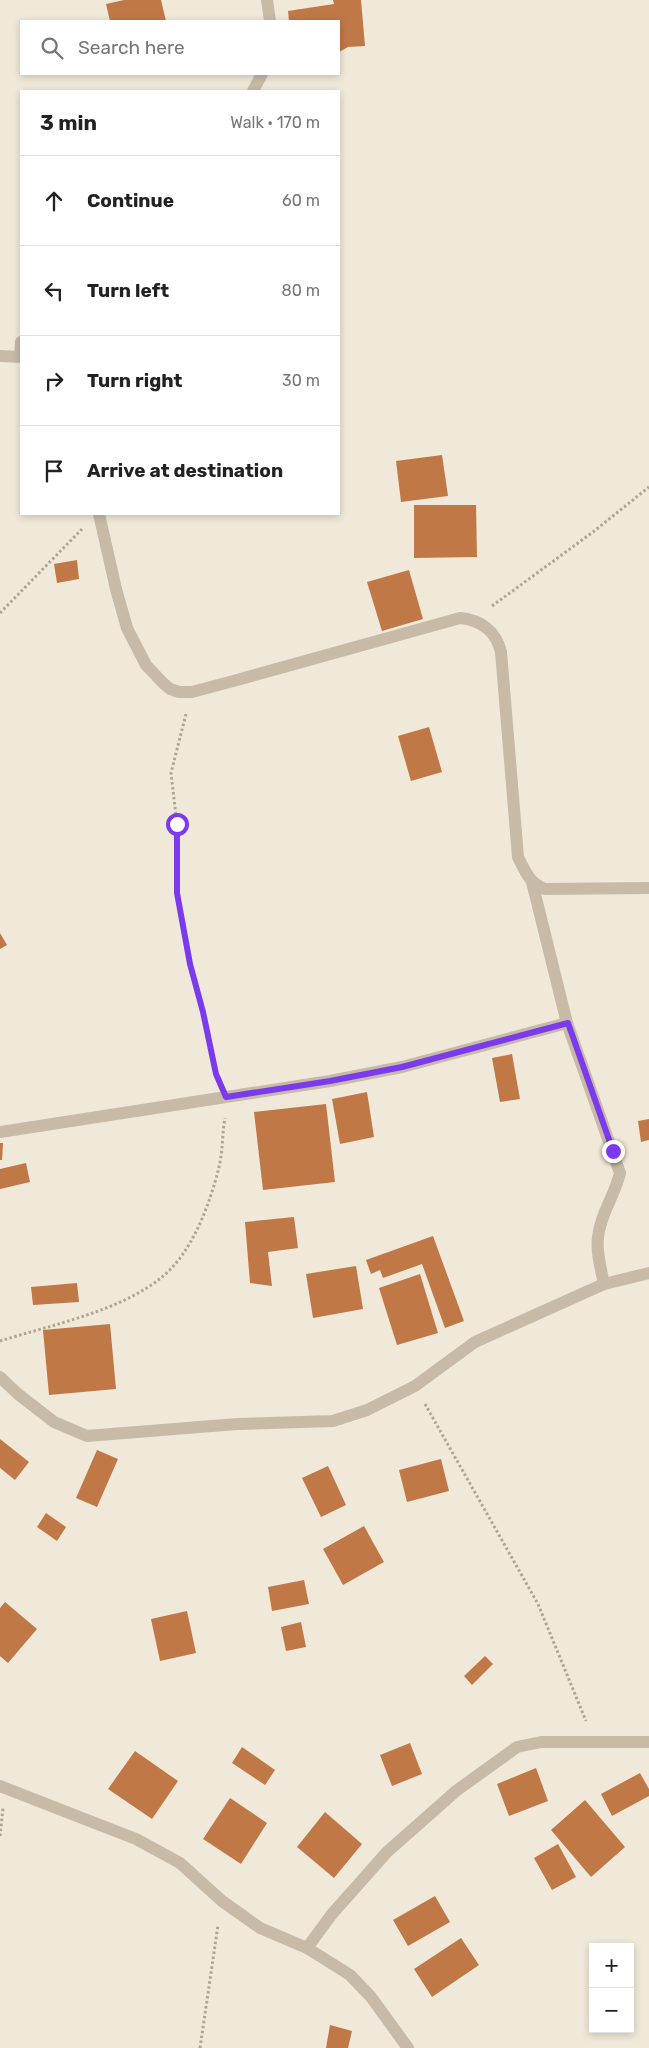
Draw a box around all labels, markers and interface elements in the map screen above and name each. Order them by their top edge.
search box [20,20,340,75]
icon: search [38,34,66,62]
text: Search here [78,36,185,59]
text: 3 min [40,110,97,135]
text: Walk · 170 m [230,113,320,132]
icon: ahead [40,187,68,215]
text: Continue [87,189,174,212]
text: 60 m [282,191,320,210]
icon: left [40,277,68,305]
text: Turn left [87,279,169,302]
text: 80 m [282,281,320,300]
icon: right [40,367,68,395]
text: Turn right [87,369,182,392]
text: 30 m [282,371,320,390]
icon: arrive [40,457,68,485]
text: Arrive at destination [87,459,283,482]
route start [166,813,189,836]
route end [602,1140,625,1163]
map controls [589,1943,634,2033]
button: + [589,1943,634,1988]
button: − [589,1988,634,2033]

